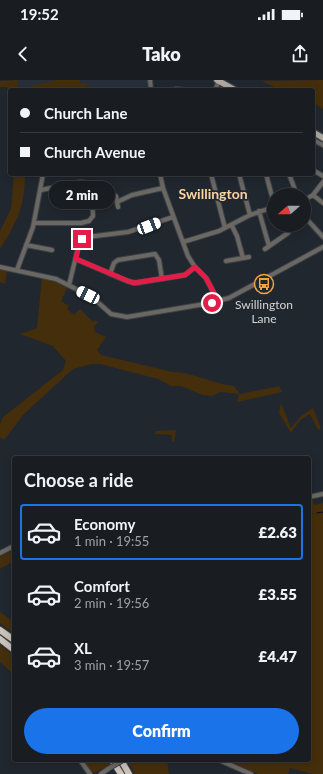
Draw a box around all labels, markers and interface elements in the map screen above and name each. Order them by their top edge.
text: 19:52 [20,5,59,23]
icon: back [12,43,34,65]
text: Tako [142,43,181,65]
icon: share [289,43,311,65]
text: Church Lane [44,104,127,122]
text: Church Avenue [44,143,145,161]
callout: 2 min [49,181,115,209]
district label: Swillington [178,185,248,202]
text: 2 min [66,187,98,203]
north arrow [267,188,311,232]
map controls [267,188,311,232]
car [136,216,162,236]
route end [73,230,91,248]
bus stop icon: Swillington Lane [253,273,275,295]
car [75,284,101,306]
route start [203,294,221,312]
place label: Swillington Lane [235,297,293,326]
text: Choose a ride [24,469,133,491]
icon: car [26,514,62,550]
text: Economy [74,515,135,533]
text: £2.63 [259,523,297,541]
text: 1 min · 19:55 [74,533,149,549]
icon: car [26,576,62,612]
text: Comfort [74,577,130,595]
text: £3.55 [259,585,297,603]
text: 2 min · 19:56 [74,595,149,611]
icon: car [26,638,62,674]
text: XL [74,639,92,657]
text: £4.47 [259,647,297,665]
text: 3 min · 19:57 [74,657,149,673]
button: Confirm [24,708,299,754]

